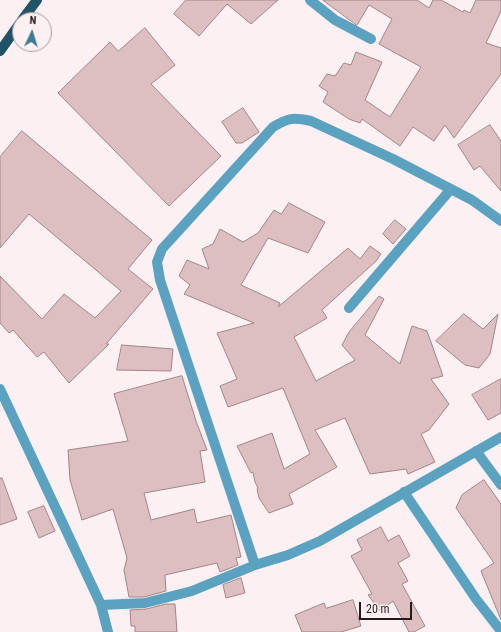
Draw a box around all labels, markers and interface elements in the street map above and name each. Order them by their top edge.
north arrow [12,12,52,52]
text: N [29,14,37,27]
scale bar [361,594,414,620]
text: 20 m [366,602,390,616]

